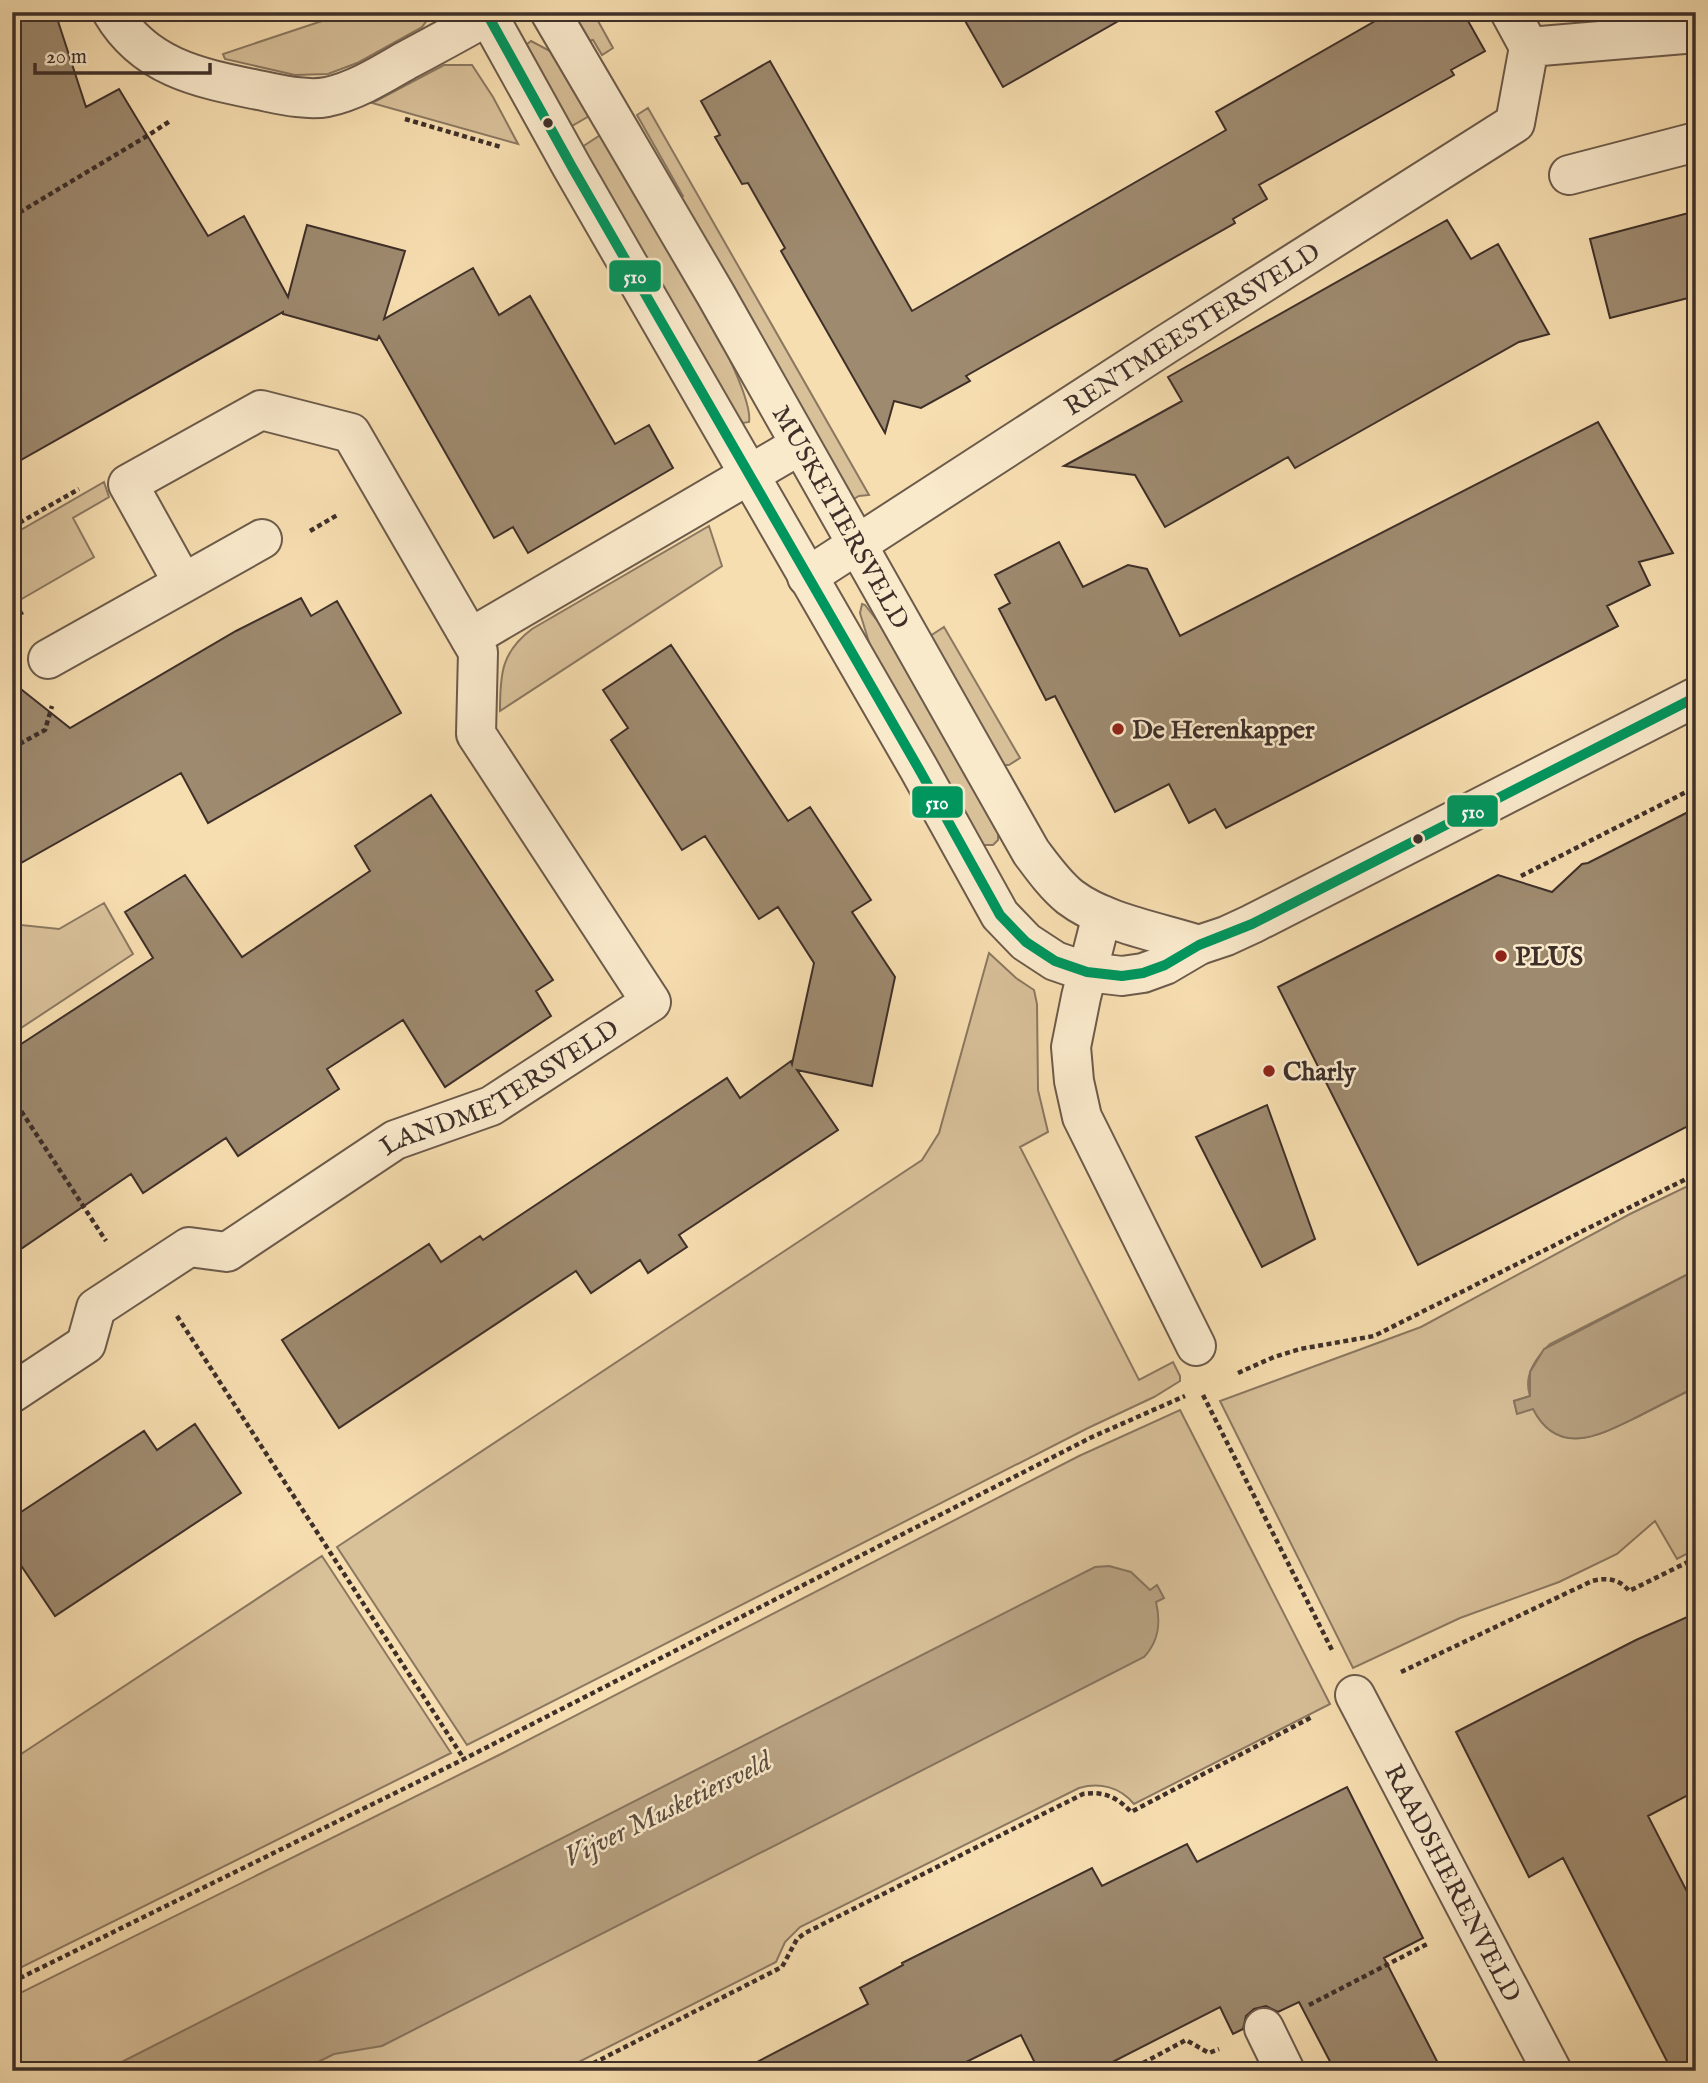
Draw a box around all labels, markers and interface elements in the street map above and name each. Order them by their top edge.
scale bar [35,32,210,76]
text: 20 m [46,44,87,71]
unlabelled marker [541,116,555,130]
street label: RENTMEESTERSVELD [1058,236,1327,424]
line badge: 510 [608,259,662,293]
text: 510 [623,266,647,290]
street label: MUSKETIERSVELD [764,400,917,635]
place label: De Herenkapper [1132,714,1315,747]
marker: De Herenkapper [1110,721,1126,737]
line badge: 510 [911,785,964,819]
text: 510 [925,792,949,816]
line badge: 510 [1446,794,1499,828]
text: 510 [1461,801,1485,825]
unlabelled marker [1411,832,1425,846]
place label: PLUS [1515,941,1583,974]
marker: PLUS [1493,948,1509,964]
street label: LANDMETERSVELD [374,1012,625,1164]
place label: Charly [1283,1056,1357,1089]
marker: Charly [1261,1063,1277,1079]
water label: Vijver Musketiersveld [559,1744,779,1876]
street label: RAADSHERENVELD [1376,1759,1528,2008]

